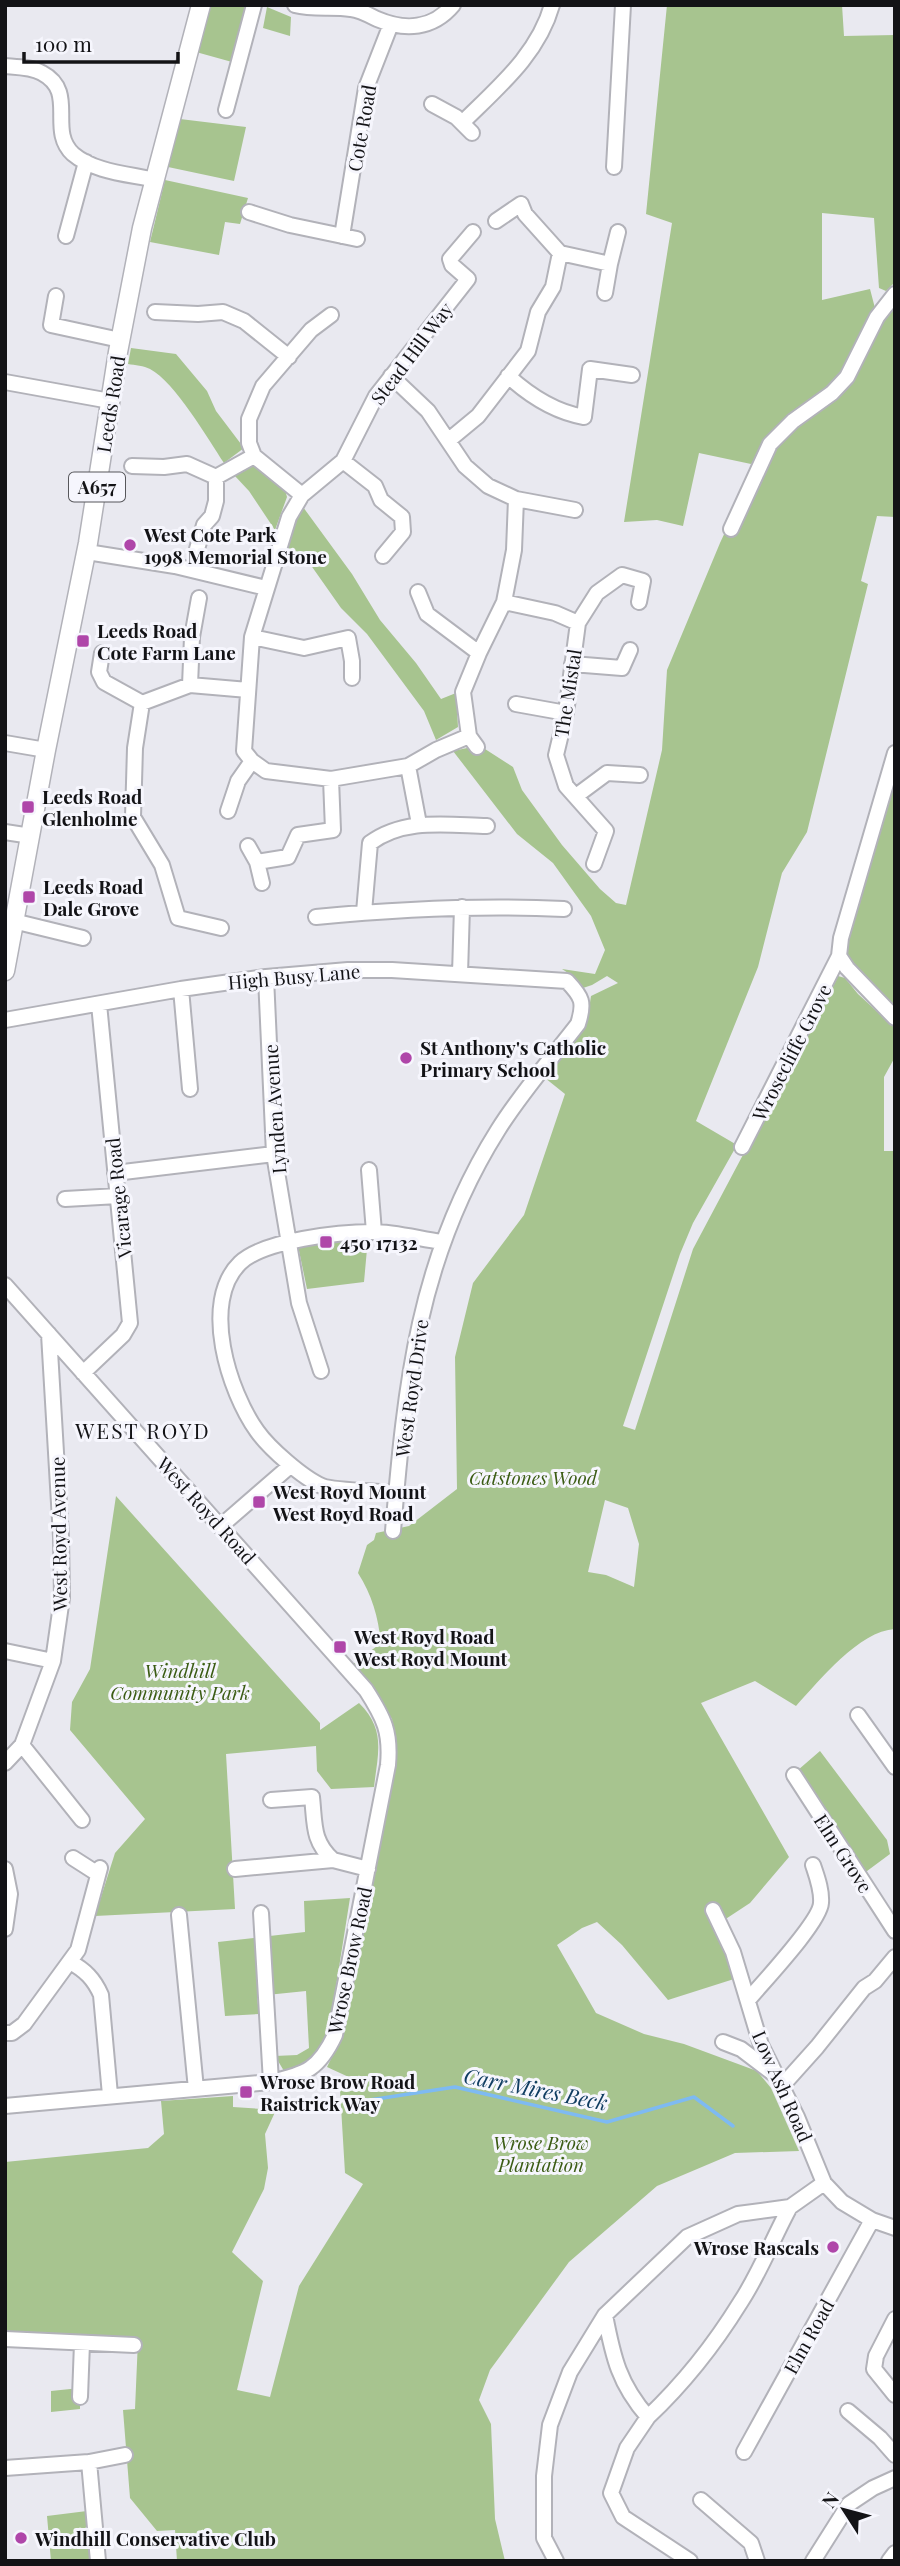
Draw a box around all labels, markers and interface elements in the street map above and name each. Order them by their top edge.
scale bar [24,21,178,65]
text: 100 m [35,29,92,57]
street label: Cote Road [341,83,381,173]
street label: Stead Hill Way [364,296,458,410]
street label: Leeds Road [90,354,130,454]
road number: A657 [69,472,125,502]
place label: West Cote Park 1998 Memorial Stone [143,521,327,569]
marker: West Cote Park 1998 Memorial Stone [122,537,138,553]
place label: Leeds Road Cote Farm Lane [97,617,236,665]
marker: Leeds Road Cote Farm Lane [75,633,91,649]
street label: The Mistal [547,646,587,739]
place label: Leeds Road Glenholme [42,783,143,831]
marker: Leeds Road Glenholme [20,799,36,815]
place label: Leeds Road Dale Grove [43,873,144,921]
marker: Leeds Road Dale Grove [21,889,37,905]
street label: High Busy Lane [227,957,361,995]
street label: Wrosecliffe Grove [745,979,837,1126]
place label: St Anthony's Catholic Primary School [420,1034,606,1082]
street label: Lynden Avenue [257,1043,291,1175]
marker: St Anthony's Catholic Primary School [398,1050,414,1066]
street label: Vicarage Road [99,1136,137,1261]
place label: 450 17132 [340,1229,418,1255]
marker: 450 17132 [318,1234,334,1250]
street label: West Royd Drive [388,1317,434,1460]
district label: WEST ROYD [74,1416,211,1444]
street label: West Royd Road [151,1450,262,1569]
street label: West Royd Avenue [44,1456,72,1613]
park label: Catstones Wood [469,1464,598,1490]
place label: West Royd Mount West Royd Road [272,1478,427,1526]
marker: West Royd Mount West Royd Road [251,1494,267,1510]
place label: West Royd Road West Royd Mount [353,1623,508,1671]
marker: West Royd Road West Royd Mount [332,1639,348,1655]
park label: Windhill Community Park [110,1657,250,1705]
street label: Elm Grove [809,1809,879,1897]
street label: Wrose Brow Road [320,1884,377,2037]
street label: Low Ash Road [747,2026,819,2146]
water label: Carr Mires Beck [462,2060,610,2116]
place label: Wrose Brow Road Raistrick Way [259,2068,416,2116]
marker: Wrose Brow Road Raistrick Way [238,2084,254,2100]
park label: Wrose Brow Plantation [493,2129,589,2177]
place label: Wrose Rascals [693,2234,819,2260]
marker: Wrose Rascals [825,2239,841,2255]
street label: Elm Road [777,2294,839,2378]
north arrow [809,2475,879,2545]
text: N [815,2486,844,2513]
place label: Windhill Conservative Club [34,2525,276,2551]
marker: Windhill Conservative Club [13,2530,29,2546]

